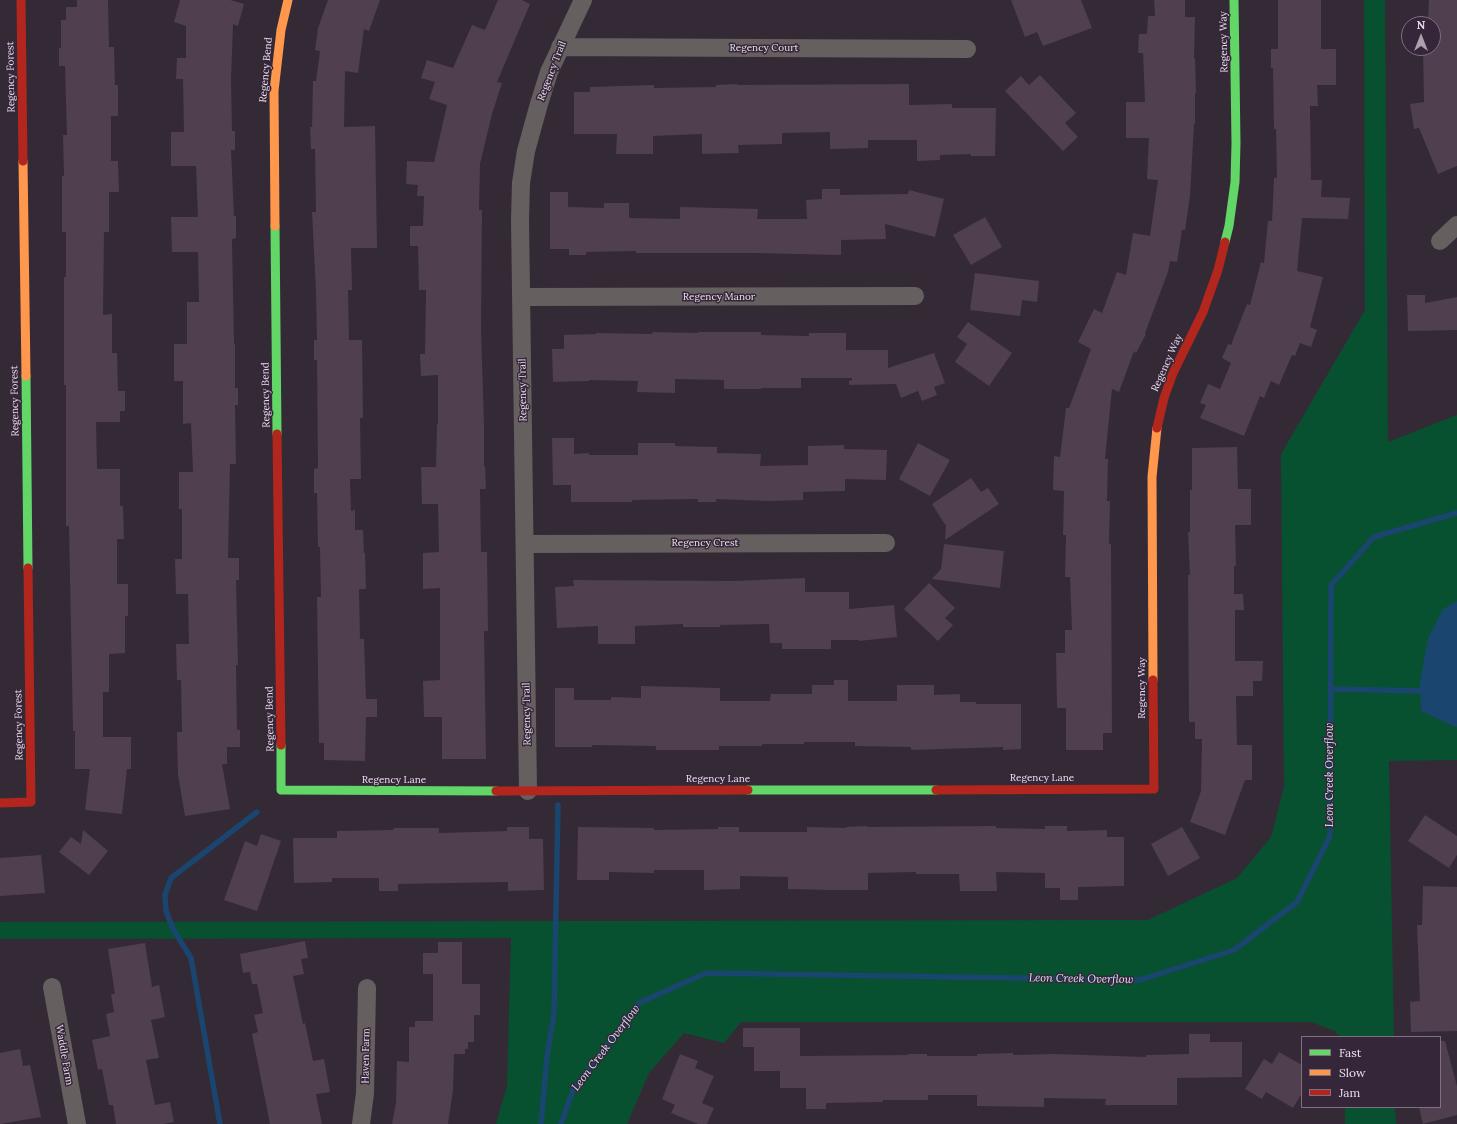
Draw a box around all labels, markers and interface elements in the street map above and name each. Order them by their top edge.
street label: Regency Way [1217,11,1231,73]
north arrow [1401,16,1441,56]
text: N [1417,18,1425,32]
street label: Regency Bend [257,37,275,103]
street label: Regency Trail [535,39,569,103]
street label: Regency Forest [4,41,18,113]
street label: Regency Court [730,42,798,54]
street label: Regency Manor [683,291,755,303]
street label: Regency Way [1149,332,1185,394]
street label: Regency Trail [516,358,530,422]
street label: Regency Bend [259,362,273,428]
street label: Regency Forest [8,365,22,437]
street label: Regency Crest [672,537,738,549]
street label: Regency Way [1136,657,1148,719]
street label: Regency Trail [520,682,534,746]
street label: Regency Bend [263,686,277,752]
street label: Regency Forest [12,689,26,761]
water label: Leon Creek Overflow [1323,723,1337,827]
street label: Regency Lane [1010,772,1074,784]
street label: Regency Lane [686,773,750,785]
street label: Regency Lane [362,774,426,786]
water label: Leon Creek Overflow [1029,971,1133,987]
water label: Leon Creek Overflow [569,1002,643,1094]
street label: Waddle Farm [53,1024,75,1086]
street label: Haven Farm [360,1028,372,1084]
legend [1301,1036,1441,1108]
text: Fast [1339,1045,1362,1060]
text: Slow [1339,1065,1366,1080]
text: Jam [1339,1085,1360,1100]

